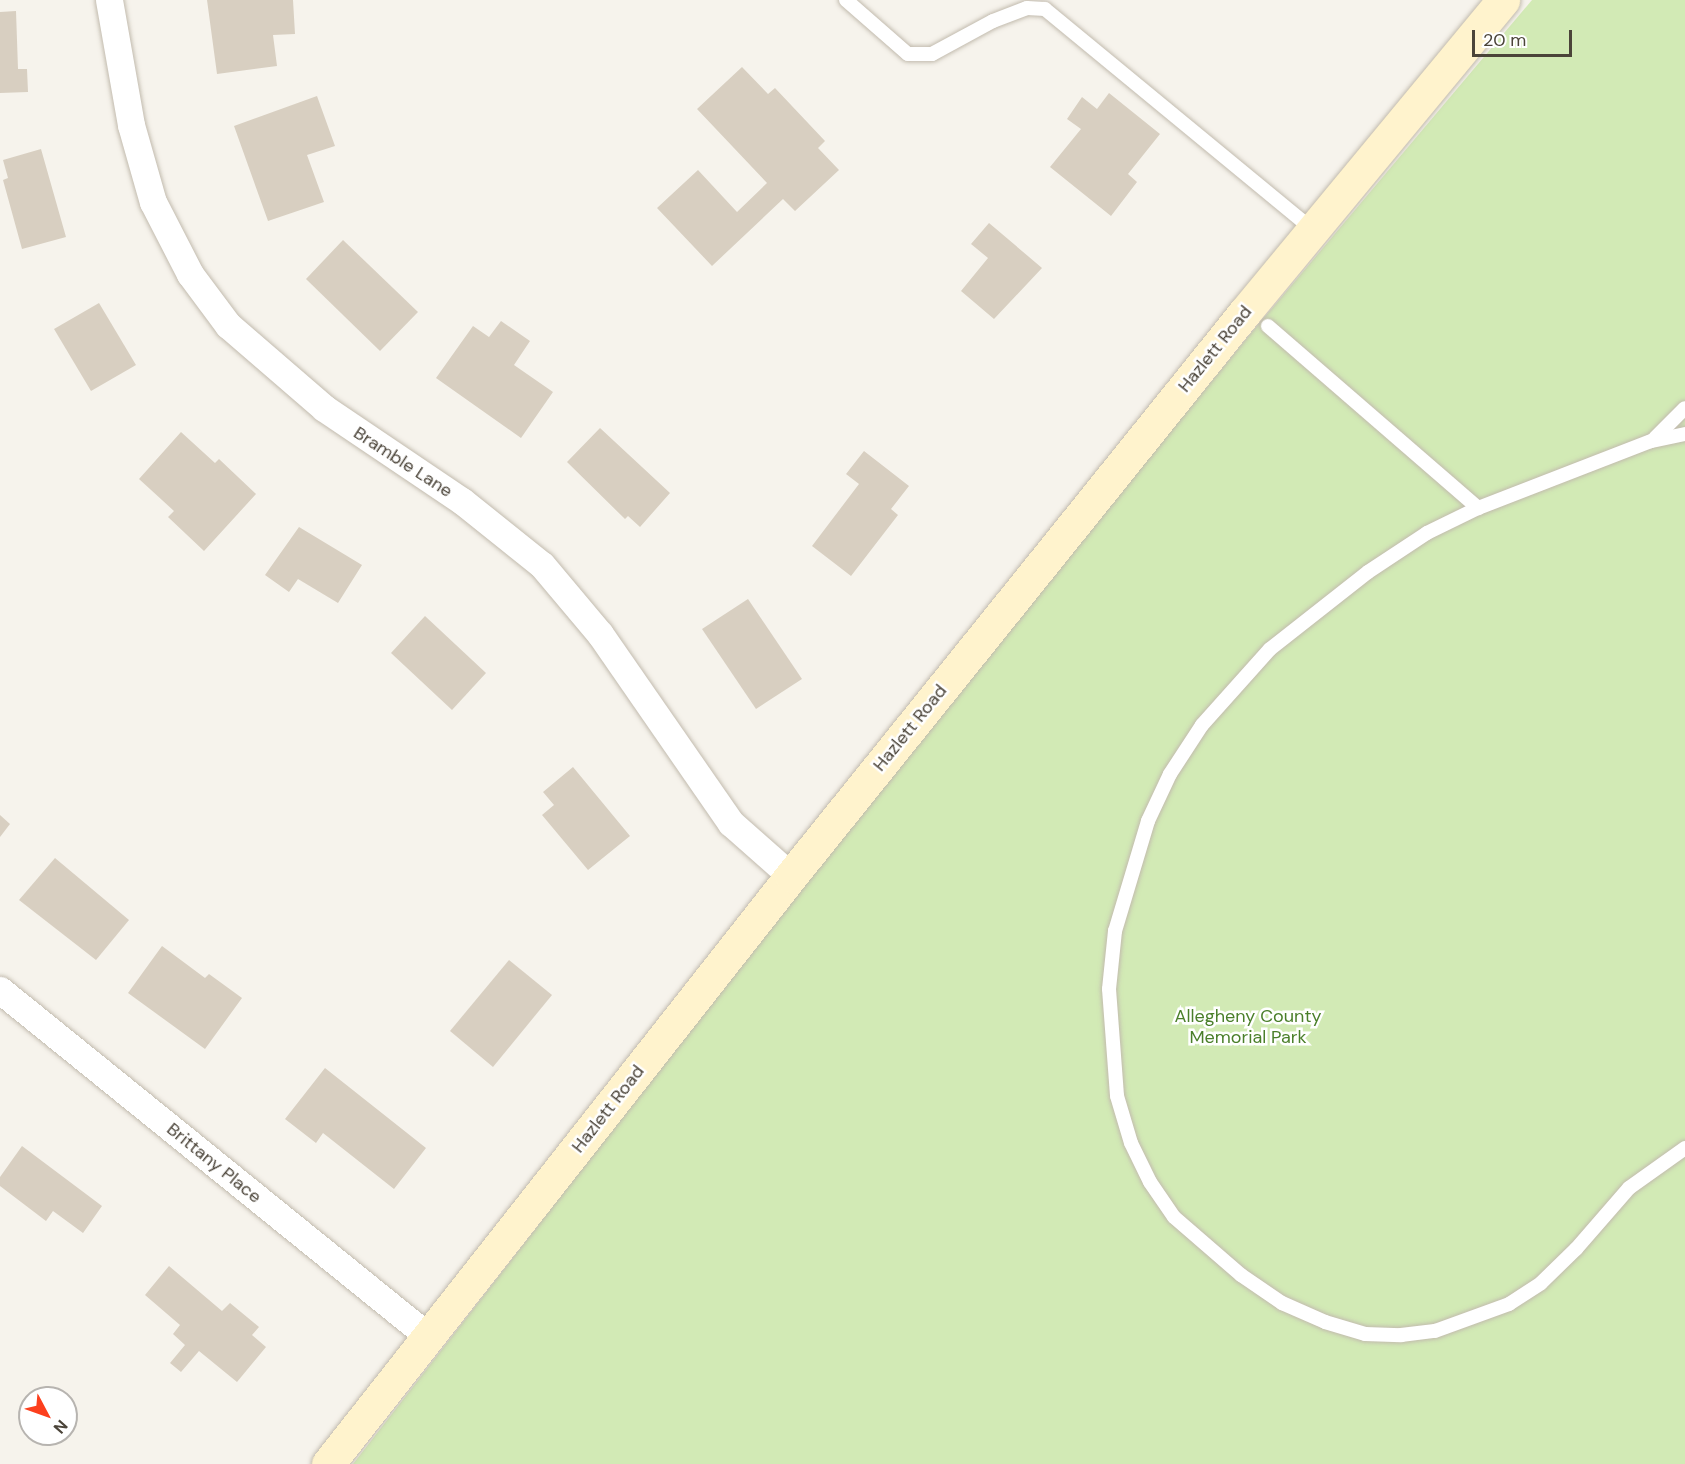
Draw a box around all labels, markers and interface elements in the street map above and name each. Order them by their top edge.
scale bar [1475,18,1576,56]
text: 20 m [1483,28,1526,52]
street label: Hazlett Road [1174,301,1256,397]
street label: Bramble Lane [350,422,456,502]
street label: Hazlett Road [869,680,951,776]
park label: Allegheny County Memorial Park [1175,1006,1321,1048]
street label: Hazlett Road [567,1061,649,1157]
street label: Brittany Place [162,1118,266,1208]
north arrow [18,1386,78,1446]
text: N [49,1416,72,1438]

